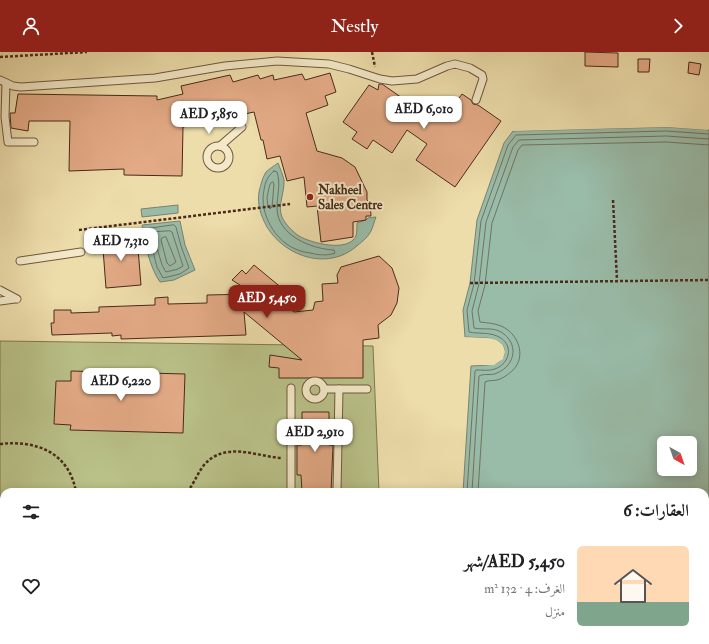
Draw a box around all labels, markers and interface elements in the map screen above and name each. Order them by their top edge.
icon: person [20,15,42,37]
text: Nestly [331,15,378,38]
icon: forward [667,15,689,37]
pin: AED 6,010 [378,96,470,130]
pin: AED 5,850 [163,101,255,135]
text: AED 6,010 [395,101,453,117]
text: AED 5,850 [180,106,238,122]
place label: Nakheel Sales Centre [317,182,383,213]
marker: Nakheel Sales Centre [305,192,315,202]
pin: AED 7,310 [75,228,167,262]
text: AED 7,310 [93,233,149,249]
pin: AED 5,450 [221,285,313,319]
text: AED 5,450 [237,290,297,306]
pin: AED 6,220 [75,368,167,402]
text: AED 6,220 [91,373,151,389]
pin: AED 2,910 [269,419,361,453]
text: AED 2,910 [286,424,344,440]
north arrow [657,436,697,476]
map controls [657,436,697,476]
text: العقارات: 6 [623,500,689,521]
icon: filters [20,501,42,523]
text: AED 5,450/شهر [464,551,565,572]
icon: home [609,562,657,610]
icon: heart [20,575,42,597]
text: الغرف: 4 · 132 m² [484,581,565,597]
text: منزل [545,604,565,620]

